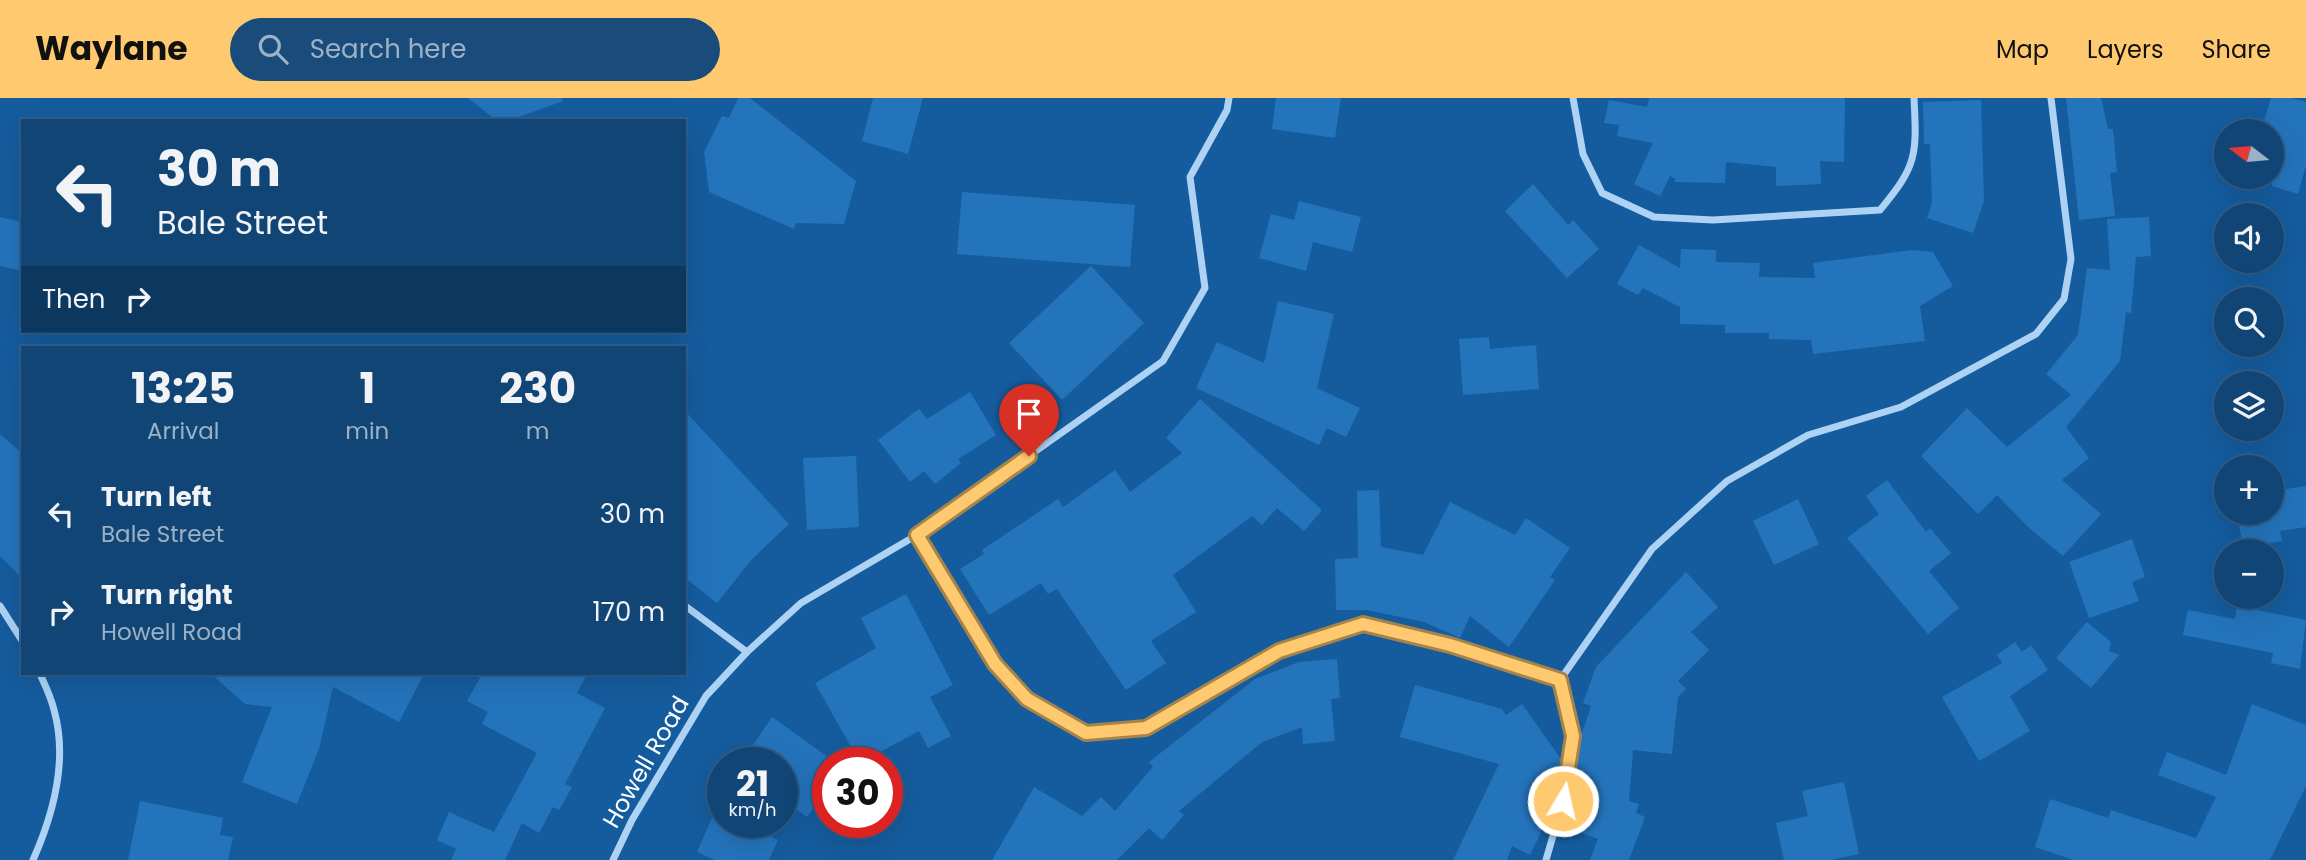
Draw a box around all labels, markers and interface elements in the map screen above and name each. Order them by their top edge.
search box [230,18,720,81]
text: Waylane [35,25,188,72]
icon: search [254,30,292,68]
text: Search here [310,31,466,67]
text: Map [1996,33,2049,66]
text: Layers [2087,33,2163,66]
text: Share [2201,33,2271,66]
north arrow [2214,119,2284,189]
map controls [2214,119,2284,609]
text: 30 m [157,135,281,203]
icon: left [42,147,133,238]
text: Bale Street [157,200,328,245]
button: sound [2214,203,2284,273]
icon: right [119,280,157,318]
text: Then [42,281,105,317]
button: search [2214,287,2284,357]
text: 13:25 [131,359,235,418]
text: 1 [359,359,375,418]
text: 230 [499,359,576,418]
button: layers [2214,371,2284,441]
pin [999,384,1059,456]
icon: arrive [1010,395,1048,433]
text: Arrival [147,415,219,447]
text: min [345,415,389,447]
text: m [526,415,550,447]
button: + [2214,455,2284,525]
text: Turn left [101,479,212,515]
icon: left [42,495,80,533]
text: 30 m [600,496,665,532]
text: Bale Street [101,518,224,550]
button: − [2214,539,2284,609]
text: Turn right [101,577,233,613]
icon: right [42,593,80,631]
text: 170 m [592,594,665,630]
text: Howell Road [101,616,242,648]
street label: Howell Road [594,690,697,834]
speed limit sign: 30 [812,747,903,838]
text: 21 [736,759,769,808]
position arrow [1526,764,1600,838]
text: km/h [729,797,776,822]

